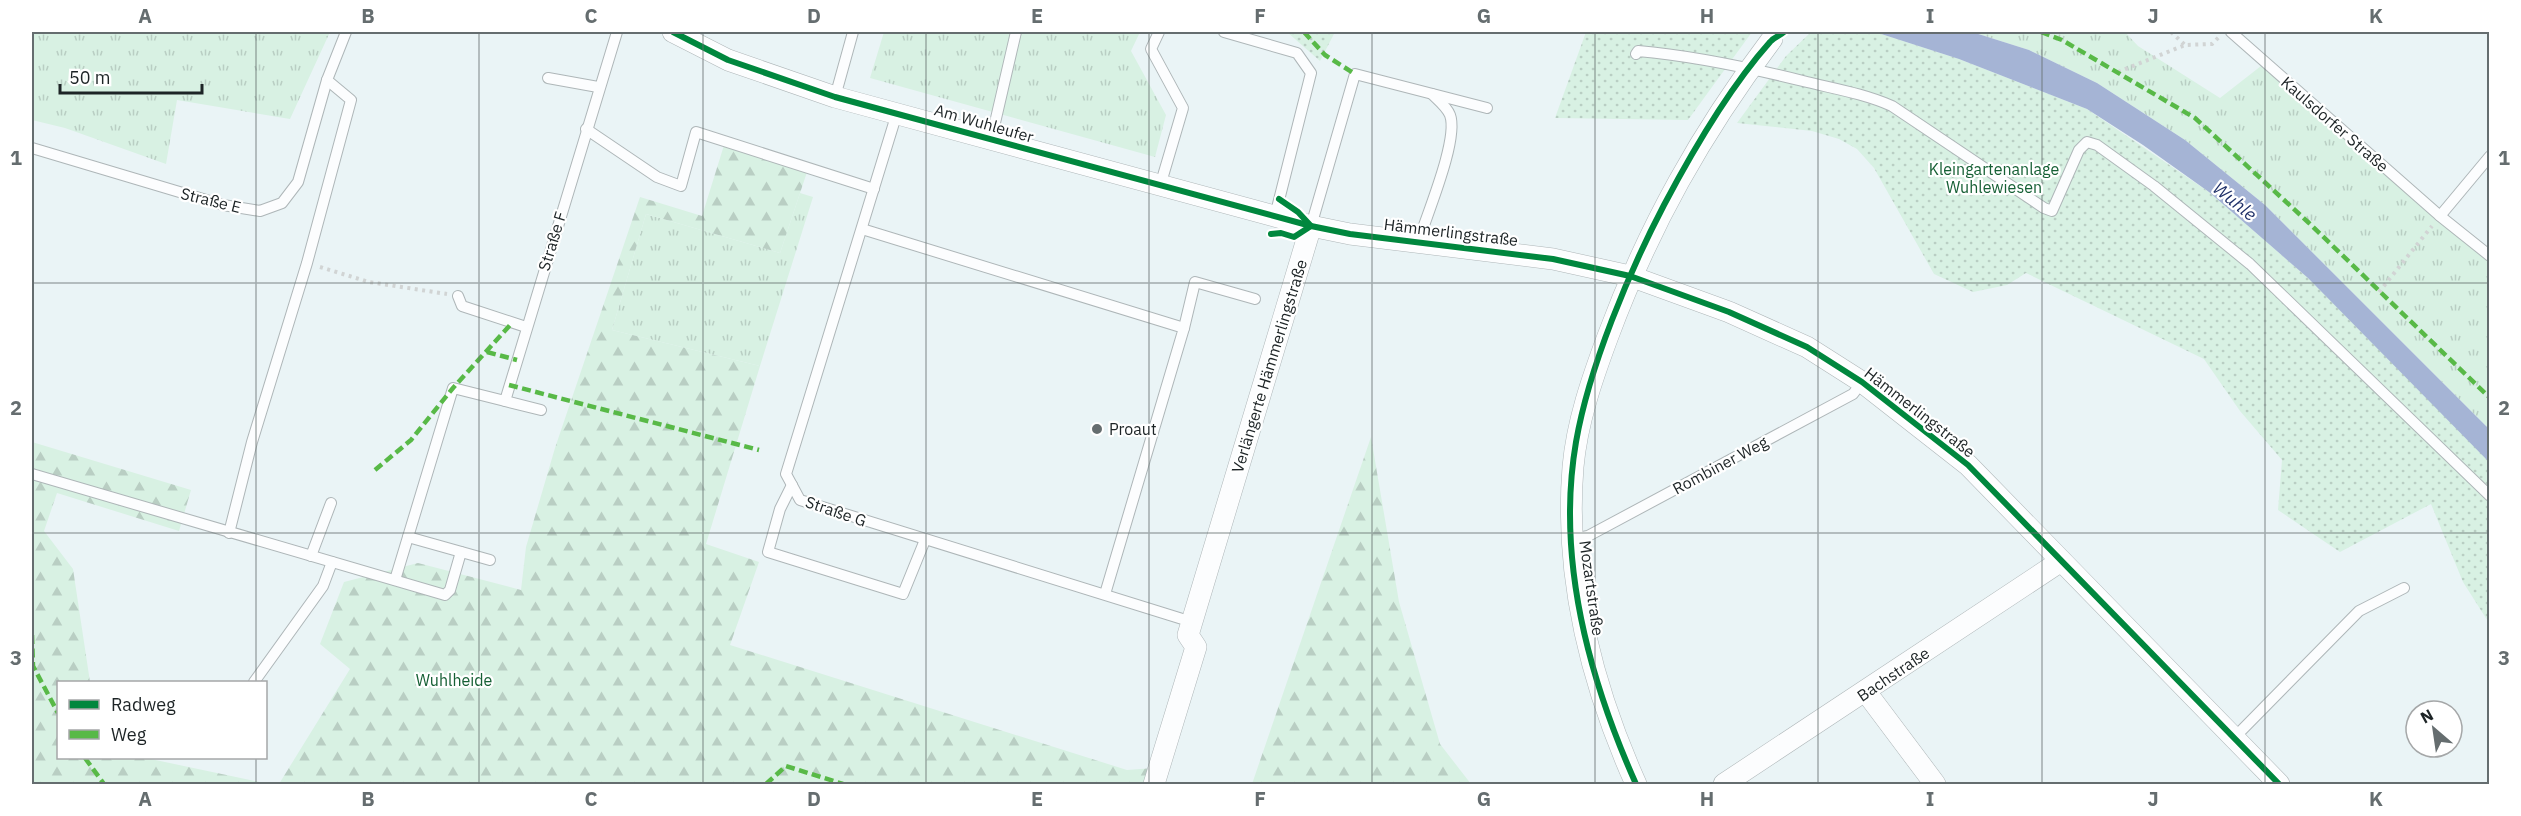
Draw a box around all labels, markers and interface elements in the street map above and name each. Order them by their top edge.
text: A [138,2,152,29]
text: B [361,2,375,29]
text: C [584,2,598,29]
text: D [807,2,821,29]
text: E [1031,2,1043,29]
text: F [1254,2,1266,29]
text: G [1477,2,1491,29]
text: H [1700,2,1714,29]
text: I [1926,2,1934,29]
text: J [2147,2,2159,29]
text: K [2369,2,2383,29]
scale bar [60,57,202,95]
text: 50 m [69,66,111,89]
street label: Kaulsdorfer Straße [2277,72,2393,176]
street label: Am Wuhleufer [932,99,1036,147]
text: 1 [10,144,22,171]
text: 1 [2498,144,2510,171]
park label: Kleingartenanlage Wuhlewiesen [1929,159,2059,197]
water label: Wuhle [2208,176,2262,226]
street label: Straße E [179,183,243,217]
street label: Straße F [534,209,570,273]
street label: Hämmerlingstraße [1383,214,1519,250]
street label: Verlängerte Hämmerlingstraße [1227,257,1311,475]
street label: Hämmerlingstraße [1861,363,1980,462]
text: 2 [10,394,22,421]
text: 2 [2498,394,2510,421]
place label: Proaut [1109,419,1157,439]
marker: Proaut [1090,422,1104,436]
street label: Rombiner Weg [1669,431,1772,498]
street label: Straße G [803,491,869,531]
street label: Mozartstraße [1575,539,1609,637]
street label: Bachstraße [1853,642,1933,705]
text: 3 [10,644,22,671]
text: 3 [2498,644,2510,671]
park label: Wuhlheide [416,670,493,690]
legend [57,681,267,759]
text: Radweg [111,693,176,716]
north arrow [2404,699,2464,759]
text: N [2417,704,2437,727]
text: Weg [111,723,147,746]
text: A [138,785,152,812]
text: B [361,785,375,812]
text: C [584,785,598,812]
text: D [807,785,821,812]
text: E [1031,785,1043,812]
text: F [1254,785,1266,812]
text: G [1477,785,1491,812]
text: H [1700,785,1714,812]
text: I [1926,785,1934,812]
text: J [2147,785,2159,812]
text: K [2369,785,2383,812]

